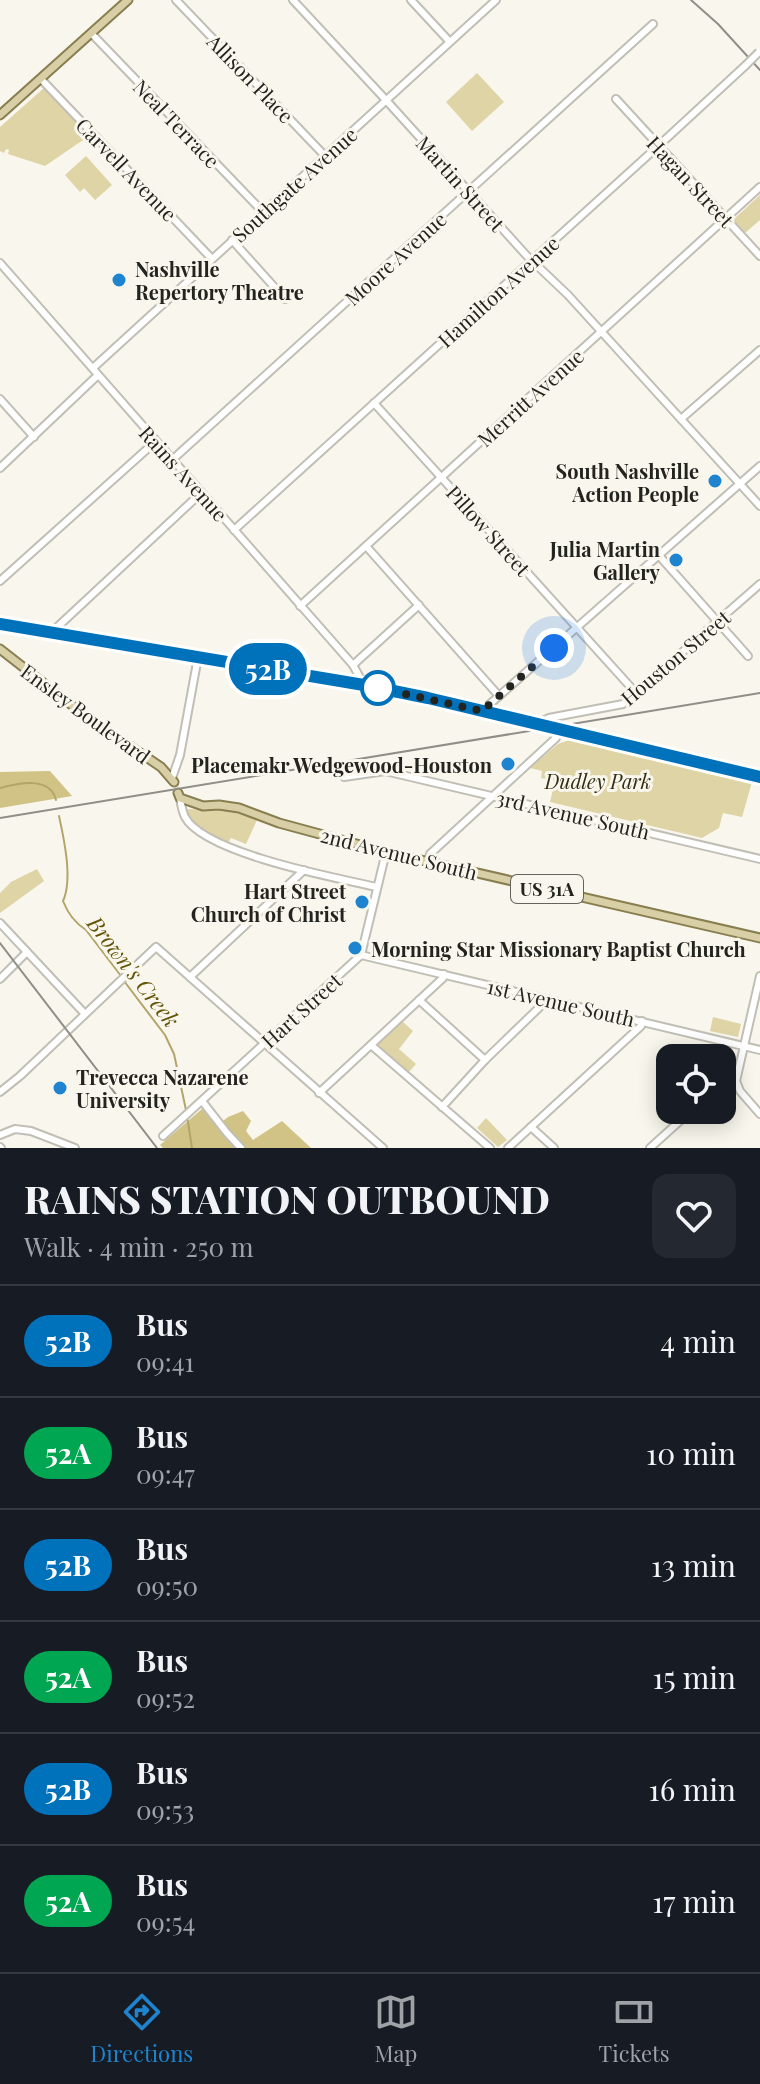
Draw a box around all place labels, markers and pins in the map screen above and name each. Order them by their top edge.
place label: Nashville Repertory Theatre [135,255,304,305]
marker: Nashville Repertory Theatre [110,271,128,289]
place label: South Nashville Action People [556,457,699,507]
marker: South Nashville Action People [706,472,724,490]
place label: Julia Martin Gallery [549,535,661,585]
marker: Julia Martin Gallery [667,551,685,569]
unlabelled marker [361,671,395,705]
place label: Placemakr Wedgewood-Houston [191,751,493,778]
marker: Placemakr Wedgewood-Houston [499,755,517,773]
place label: Hart Street Church of Christ [191,877,347,927]
marker: Hart Street Church of Christ [353,893,371,911]
place label: Morning Star Missionary Baptist Church [371,935,746,962]
marker: Morning Star Missionary Baptist Church [346,939,364,957]
place label: Trevecca Nazarene University [76,1063,249,1113]
marker: Trevecca Nazarene University [51,1079,69,1097]

